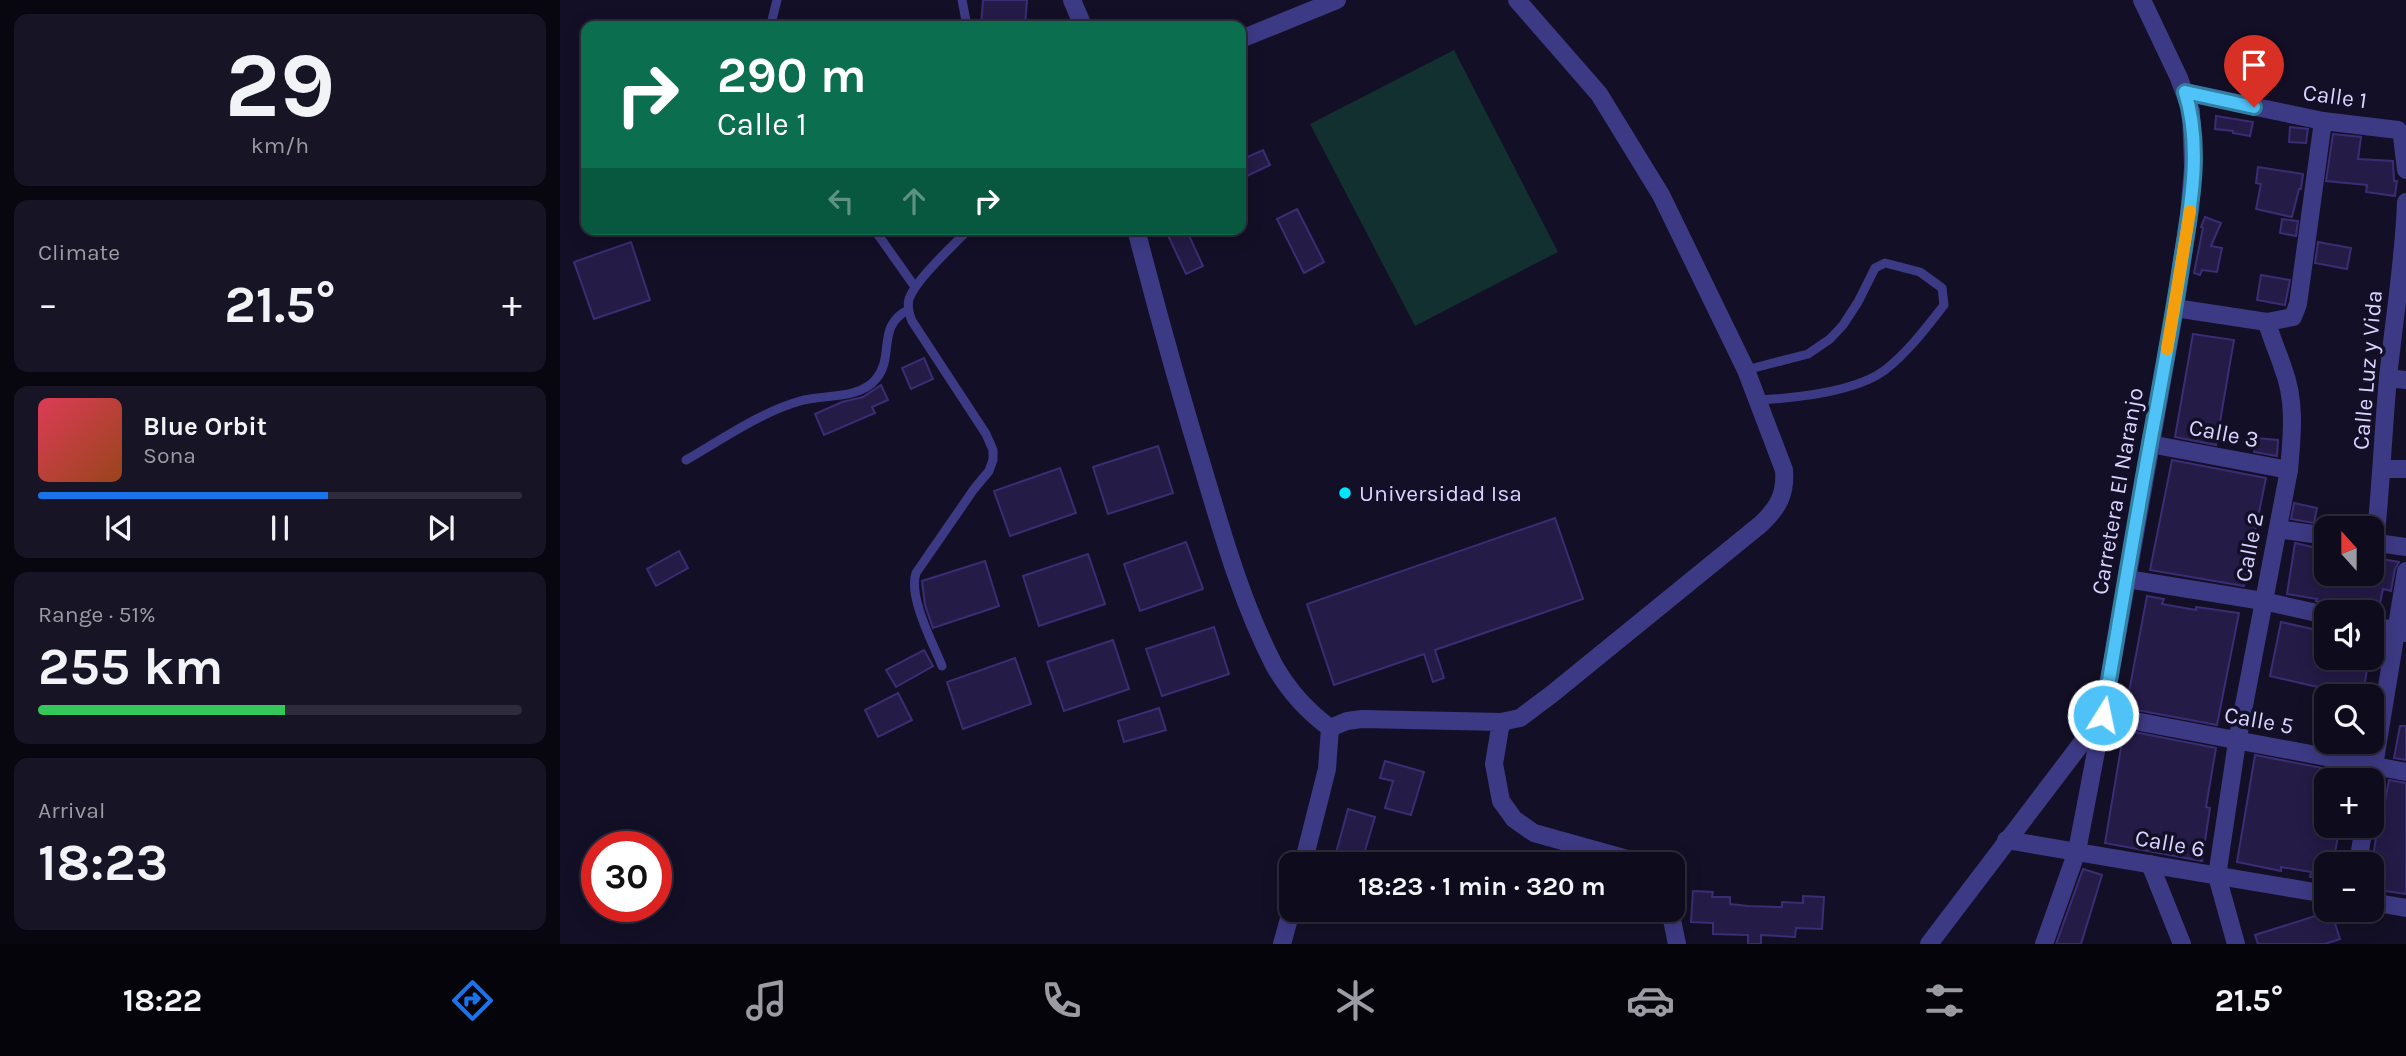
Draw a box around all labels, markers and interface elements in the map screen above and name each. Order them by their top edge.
text: 29 [225,33,335,139]
pin [2224,35,2284,107]
icon: arrive [2235,46,2273,84]
text: 290 m [717,47,866,104]
icon: right [602,49,693,140]
street label: Calle 1 [2301,79,2369,114]
text: Calle 1 [717,106,807,143]
text: km/h [251,132,309,159]
icon: left [822,182,860,220]
icon: ahead [895,182,933,220]
icon: right [968,182,1006,220]
text: Climate [38,239,120,266]
text: 21.5° [224,274,336,335]
text: − [38,282,58,327]
text: + [502,282,522,327]
street label: Calle Luz y Vida [2347,289,2388,451]
street label: Carretera El Naranjo [2086,385,2149,597]
text: Blue Orbit [143,411,267,442]
street label: Calle 3 [2187,414,2261,453]
text: Sona [143,442,196,469]
place label: Universidad Isa [1359,480,1522,507]
marker: Universidad Isa [1337,485,1353,501]
icon: previous [100,509,138,547]
icon: pause [261,509,299,547]
icon: next [422,509,460,547]
street label: Calle 2 [2230,510,2269,584]
north arrow [2314,516,2384,586]
map controls [2314,516,2384,922]
button: sound [2314,600,2384,670]
text: Range · 51% [38,601,156,628]
text: 255 km [38,636,223,697]
position arrow [2066,678,2140,752]
button: search [2314,684,2384,754]
street label: Calle 5 [2222,701,2296,740]
button: + [2314,768,2384,838]
text: Arrival [38,797,105,824]
street label: Calle 6 [2133,824,2207,863]
speed limit sign: 30 [581,831,672,922]
text: 18:23 [38,832,168,893]
button: − [2314,852,2384,922]
text: 18:23 · 1 min · 320 m [1358,871,1606,902]
icon: directions [448,976,497,1025]
icon: music [742,976,791,1025]
icon: phone [1037,976,1086,1025]
icon: climate [1331,976,1380,1025]
icon: car [1626,976,1675,1025]
icon: filters [1920,976,1969,1025]
text: 18:22 [123,982,202,1019]
text: 21.5° [2214,982,2283,1019]

